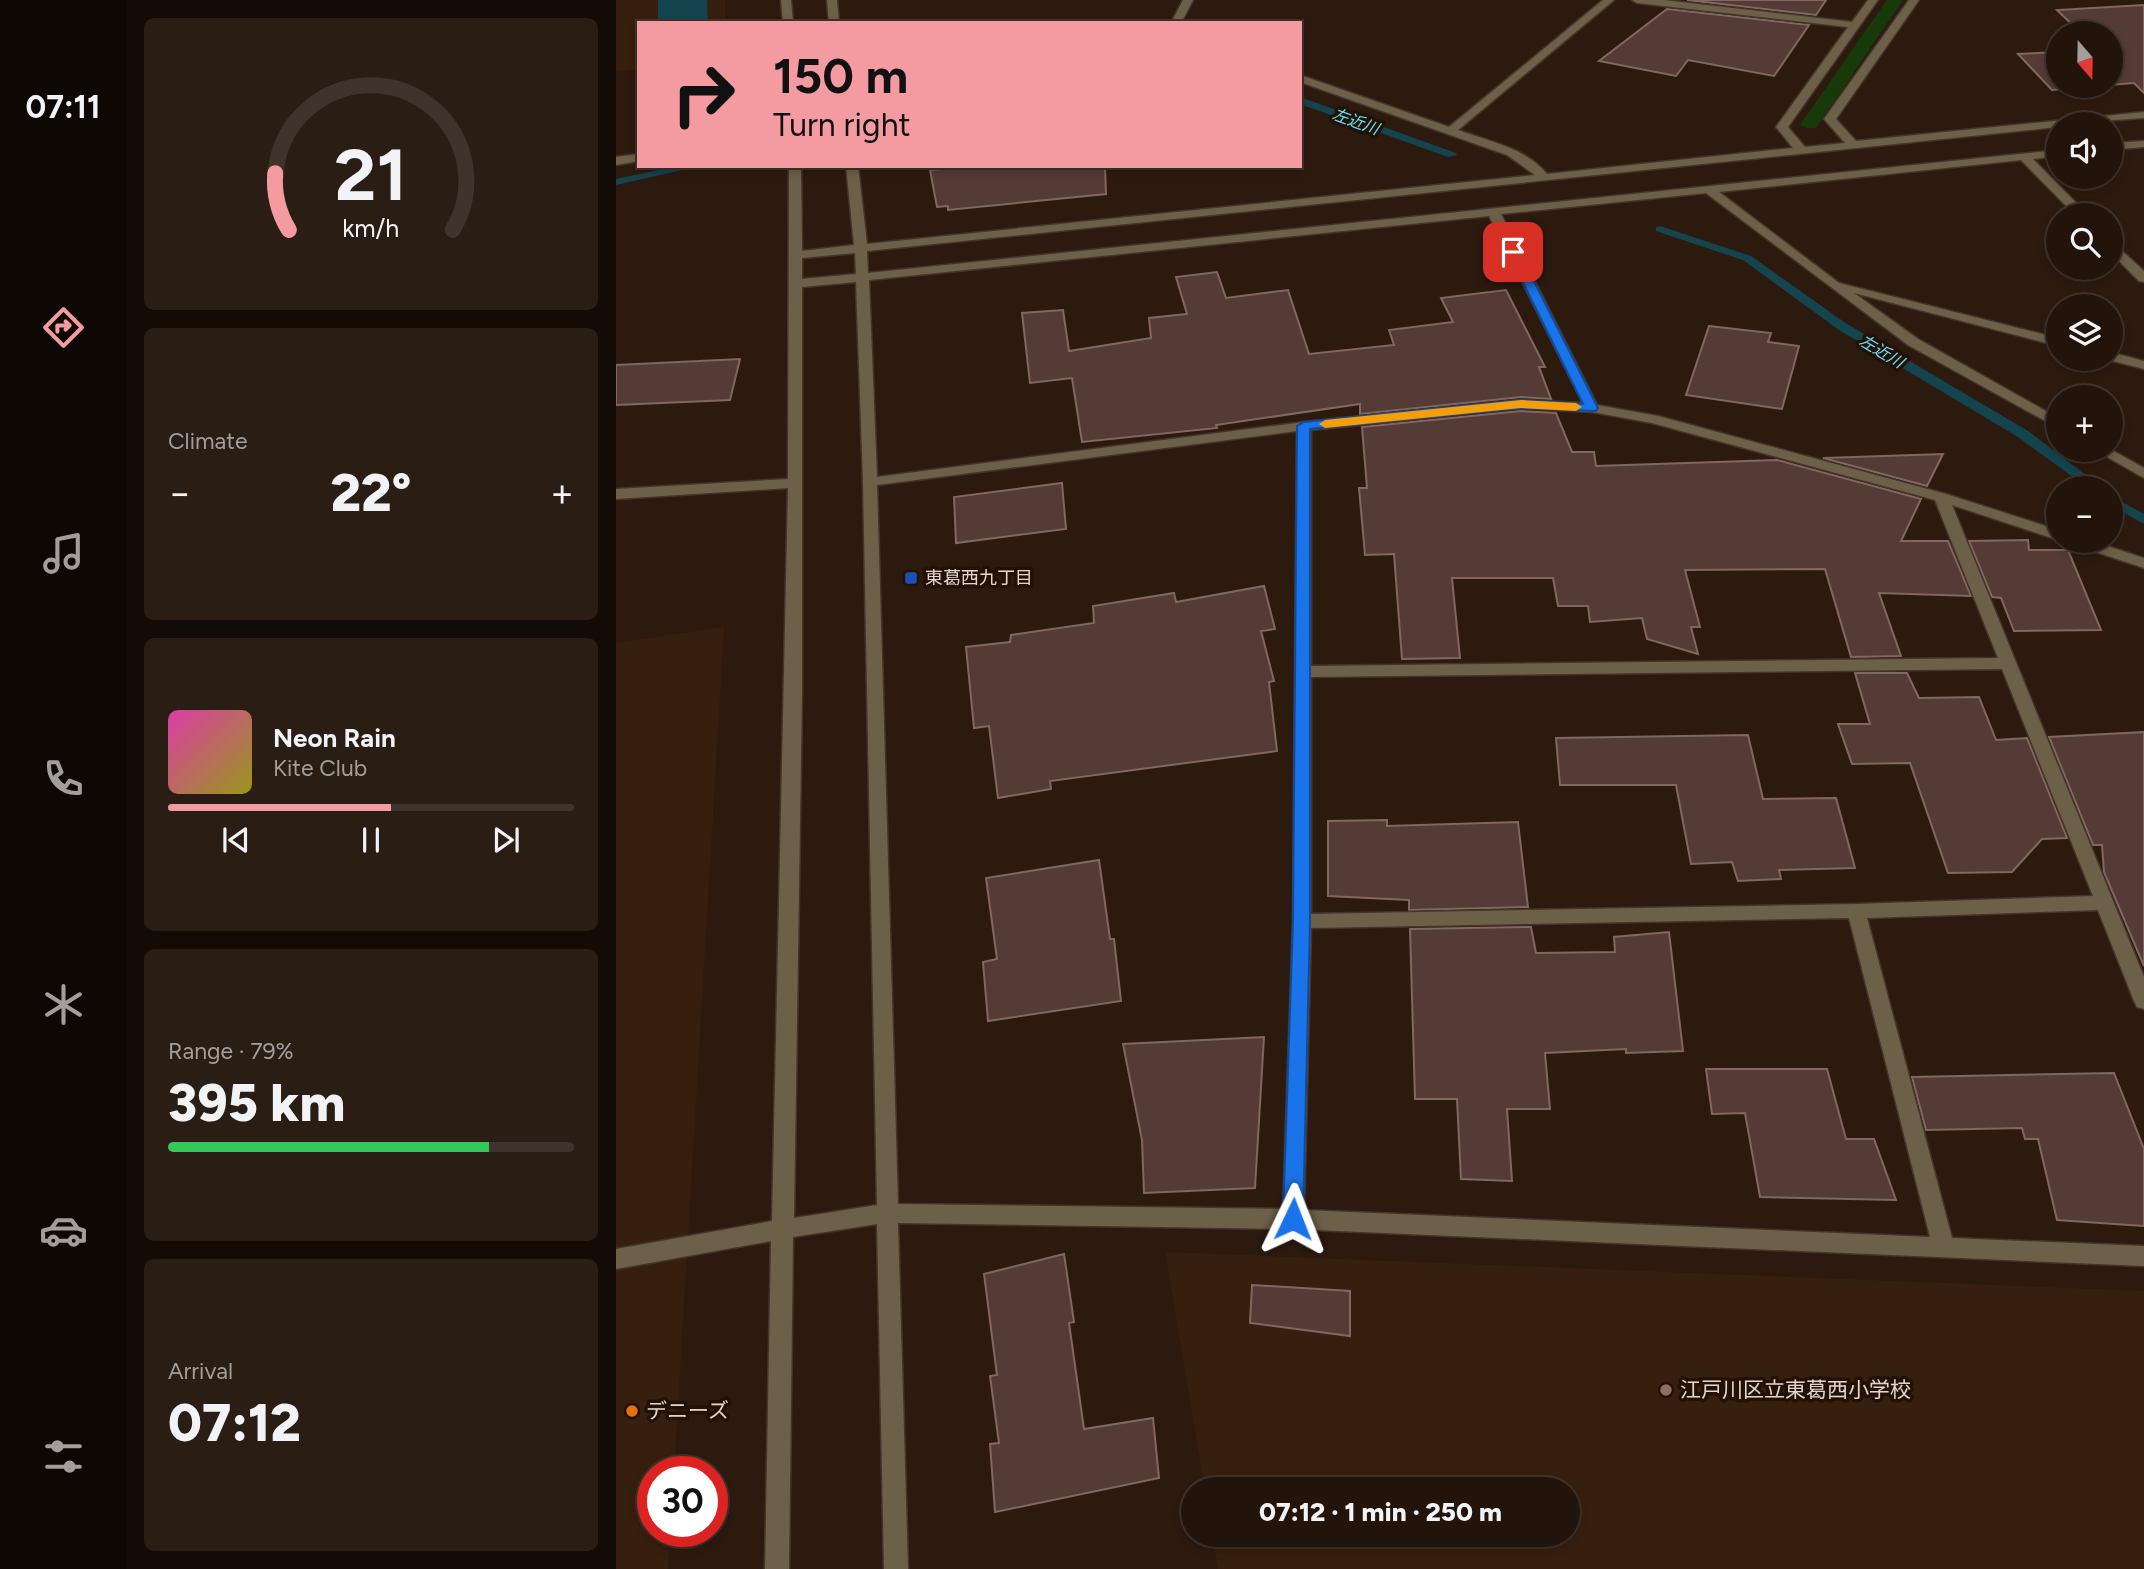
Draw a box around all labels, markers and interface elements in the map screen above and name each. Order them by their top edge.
north arrow [2046,21,2123,98]
map controls [2046,21,2123,553]
text: 150 m [773,46,908,105]
icon: right [658,49,749,140]
text: 07:11 [25,88,101,126]
water label: 左近川 [1330,104,1384,139]
text: Turn right [773,106,911,144]
button: sound [2046,112,2123,189]
text: 21 [335,131,407,218]
button: search [2046,203,2123,280]
text: km/h [342,213,400,243]
pin [1483,222,1543,282]
icon: arrive [1494,233,1532,271]
button: layers [2046,294,2123,371]
icon: directions [39,303,88,352]
water label: 左近川 [1856,331,1909,373]
button: + [2046,385,2123,462]
text: Climate [168,427,247,455]
text: 22° [330,462,412,524]
text: − [168,470,192,516]
text: + [550,470,574,516]
button: − [2046,476,2123,553]
icon: music [39,529,88,578]
place label: 東葛西九丁目 [925,567,1033,589]
marker: 東葛西九丁目 [903,570,919,586]
text: Neon Rain [273,722,396,754]
icon: phone [39,754,88,803]
text: Kite Club [273,754,367,782]
icon: previous [217,821,255,859]
icon: pause [352,821,390,859]
icon: next [487,821,525,859]
icon: climate [39,980,88,1029]
text: Range · 79% [168,1037,294,1065]
text: 395 km [168,1072,345,1134]
position arrow [1256,1182,1330,1256]
icon: car [39,1206,88,1255]
text: Arrival [168,1357,233,1385]
place label: 江戸川区立東葛西小学校 [1680,1377,1911,1402]
marker: 江戸川区立東葛西小学校 [1658,1382,1674,1398]
text: 07:12 [168,1392,301,1454]
place label: デニーズ [646,1398,729,1423]
marker: デニーズ [624,1403,640,1419]
icon: filters [39,1432,88,1481]
speed limit sign: 30 [637,1456,728,1547]
text: 07:12 · 1 min · 250 m [1259,1496,1502,1528]

